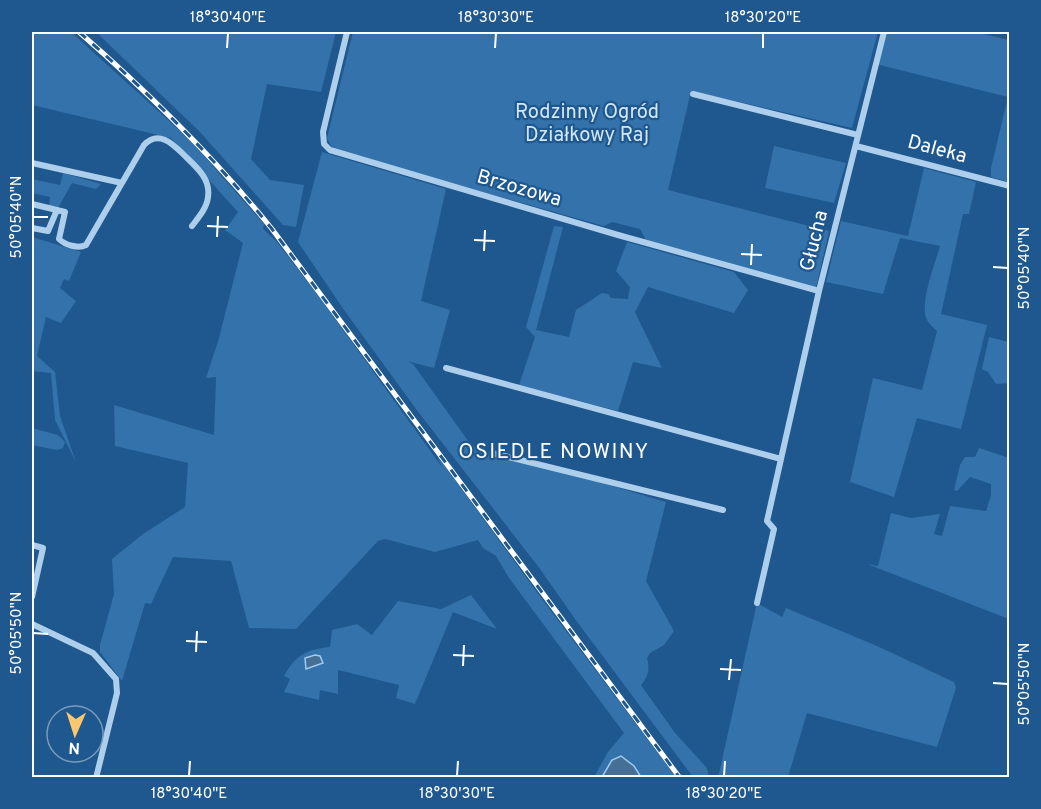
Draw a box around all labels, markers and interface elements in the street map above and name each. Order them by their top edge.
text: 18°30'40"E [190,9,266,28]
text: 18°30'30"E [458,9,534,28]
text: 18°30'20"E [725,9,801,28]
park label: Rodzinny Ogród Działkowy Raj [515,100,659,149]
street label: Daleka [904,130,970,170]
street label: Brzozowa [474,165,564,213]
text: 50°05'40"N [8,176,27,258]
street label: Głucha [795,208,835,274]
text: 50°05'40"N [1016,227,1035,309]
district label: OSIEDLE NOWINY [458,439,650,466]
text: 50°05'50"N [8,592,27,674]
text: 50°05'50"N [1016,643,1035,725]
north arrow [45,704,105,764]
text: N [68,737,81,757]
text: 18°30'40"E [151,785,227,804]
text: 18°30'30"E [419,785,495,804]
text: 18°30'20"E [686,785,762,804]

